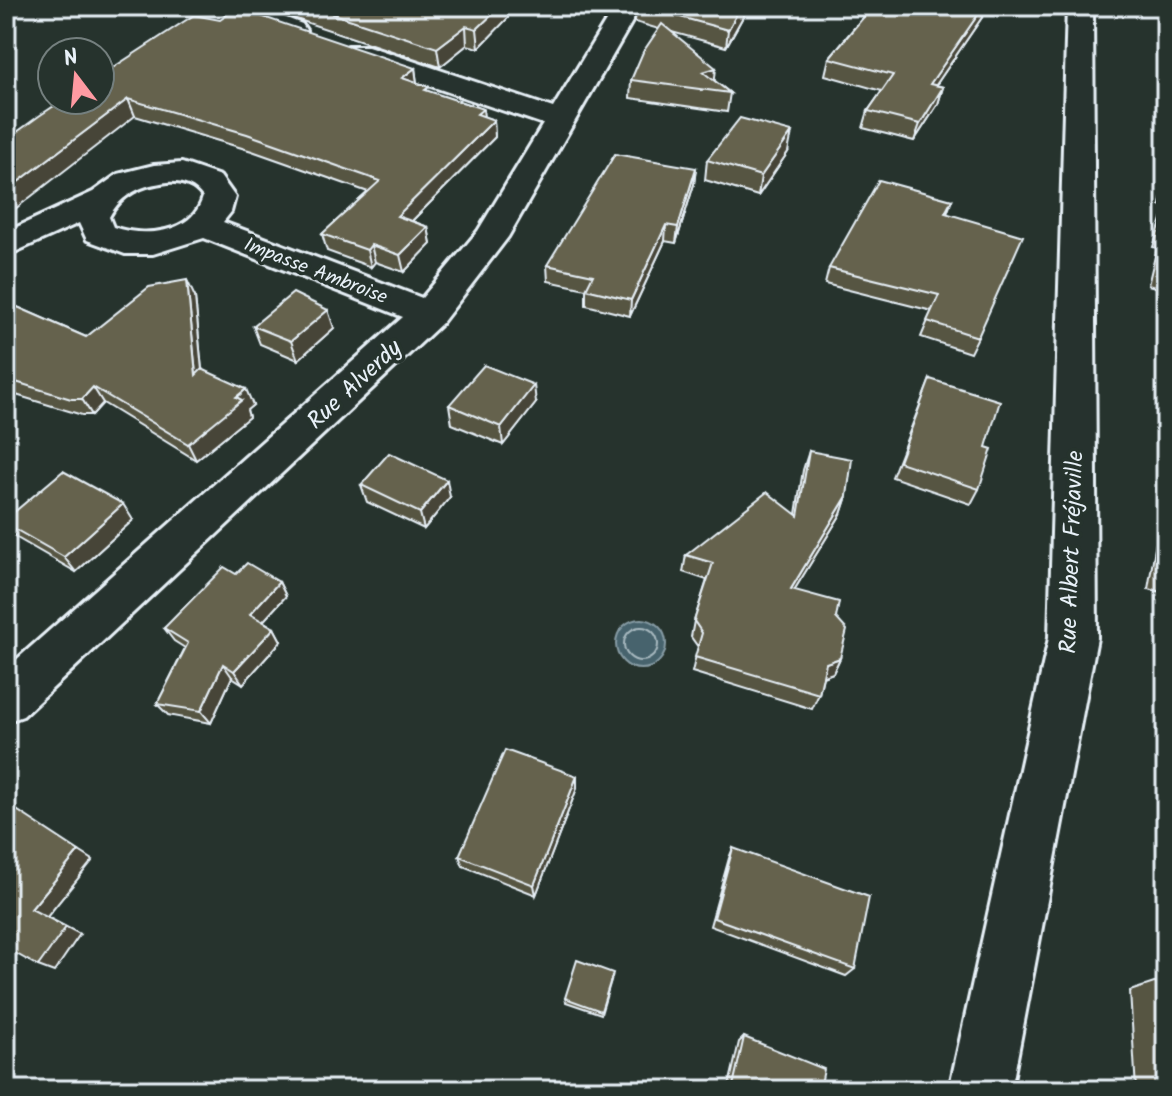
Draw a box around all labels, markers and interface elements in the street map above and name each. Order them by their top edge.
north arrow [36,36,116,116]
text: N [60,40,83,78]
street label: Impasse Ambroise [239,230,392,314]
street label: Rue Alverdy [298,330,412,440]
street label: Rue Albert Fréjaville [1049,450,1096,654]

